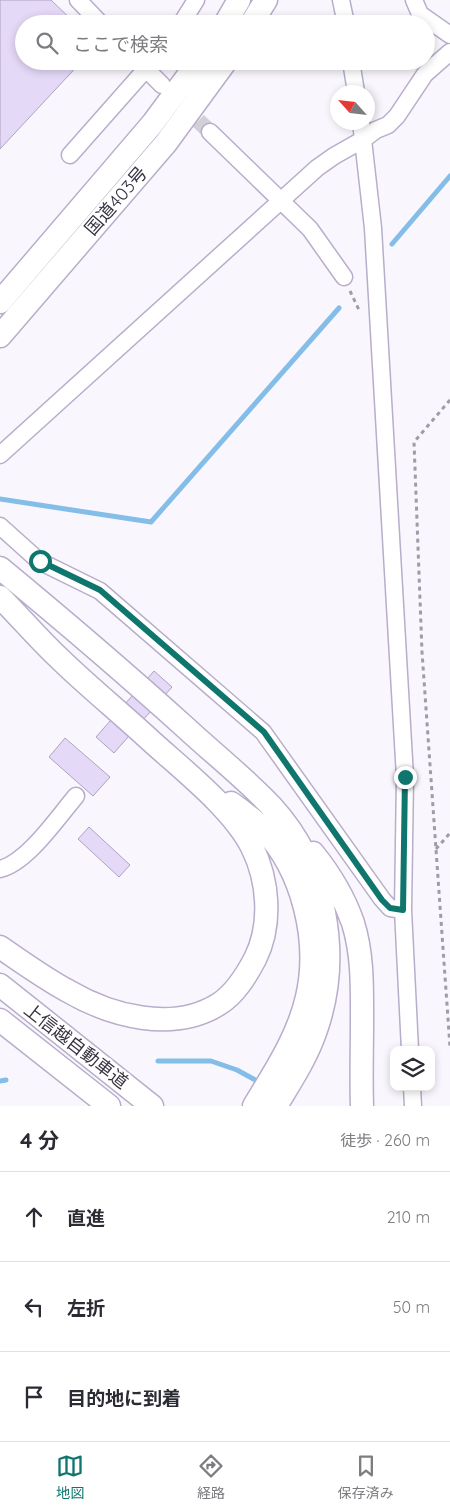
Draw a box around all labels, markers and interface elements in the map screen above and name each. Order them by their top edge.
search box [15,15,435,70]
icon: search [33,29,61,57]
text: ここで検索 [73,32,168,56]
north arrow [330,85,375,130]
street label: 国道403号 [80,162,152,240]
route start [29,550,52,573]
route end [394,766,417,789]
street label: 上信越自動車道 [20,998,133,1093]
map controls [390,1046,435,1091]
button: layers [390,1046,435,1091]
text: 4 分 [20,1127,59,1153]
text: 徒歩 · 260 m [340,1130,430,1150]
icon: ahead [20,1203,48,1231]
text: 直進 [67,1206,105,1230]
text: 210 m [387,1207,430,1227]
icon: left [20,1293,48,1321]
text: 左折 [67,1296,105,1320]
text: 50 m [393,1297,430,1317]
icon: arrive [20,1383,48,1411]
text: 目的地に到着 [67,1386,181,1410]
tab: 地図 [56,1452,84,1502]
tab: 経路 [197,1452,225,1502]
tab: 保存済み [338,1452,394,1502]

